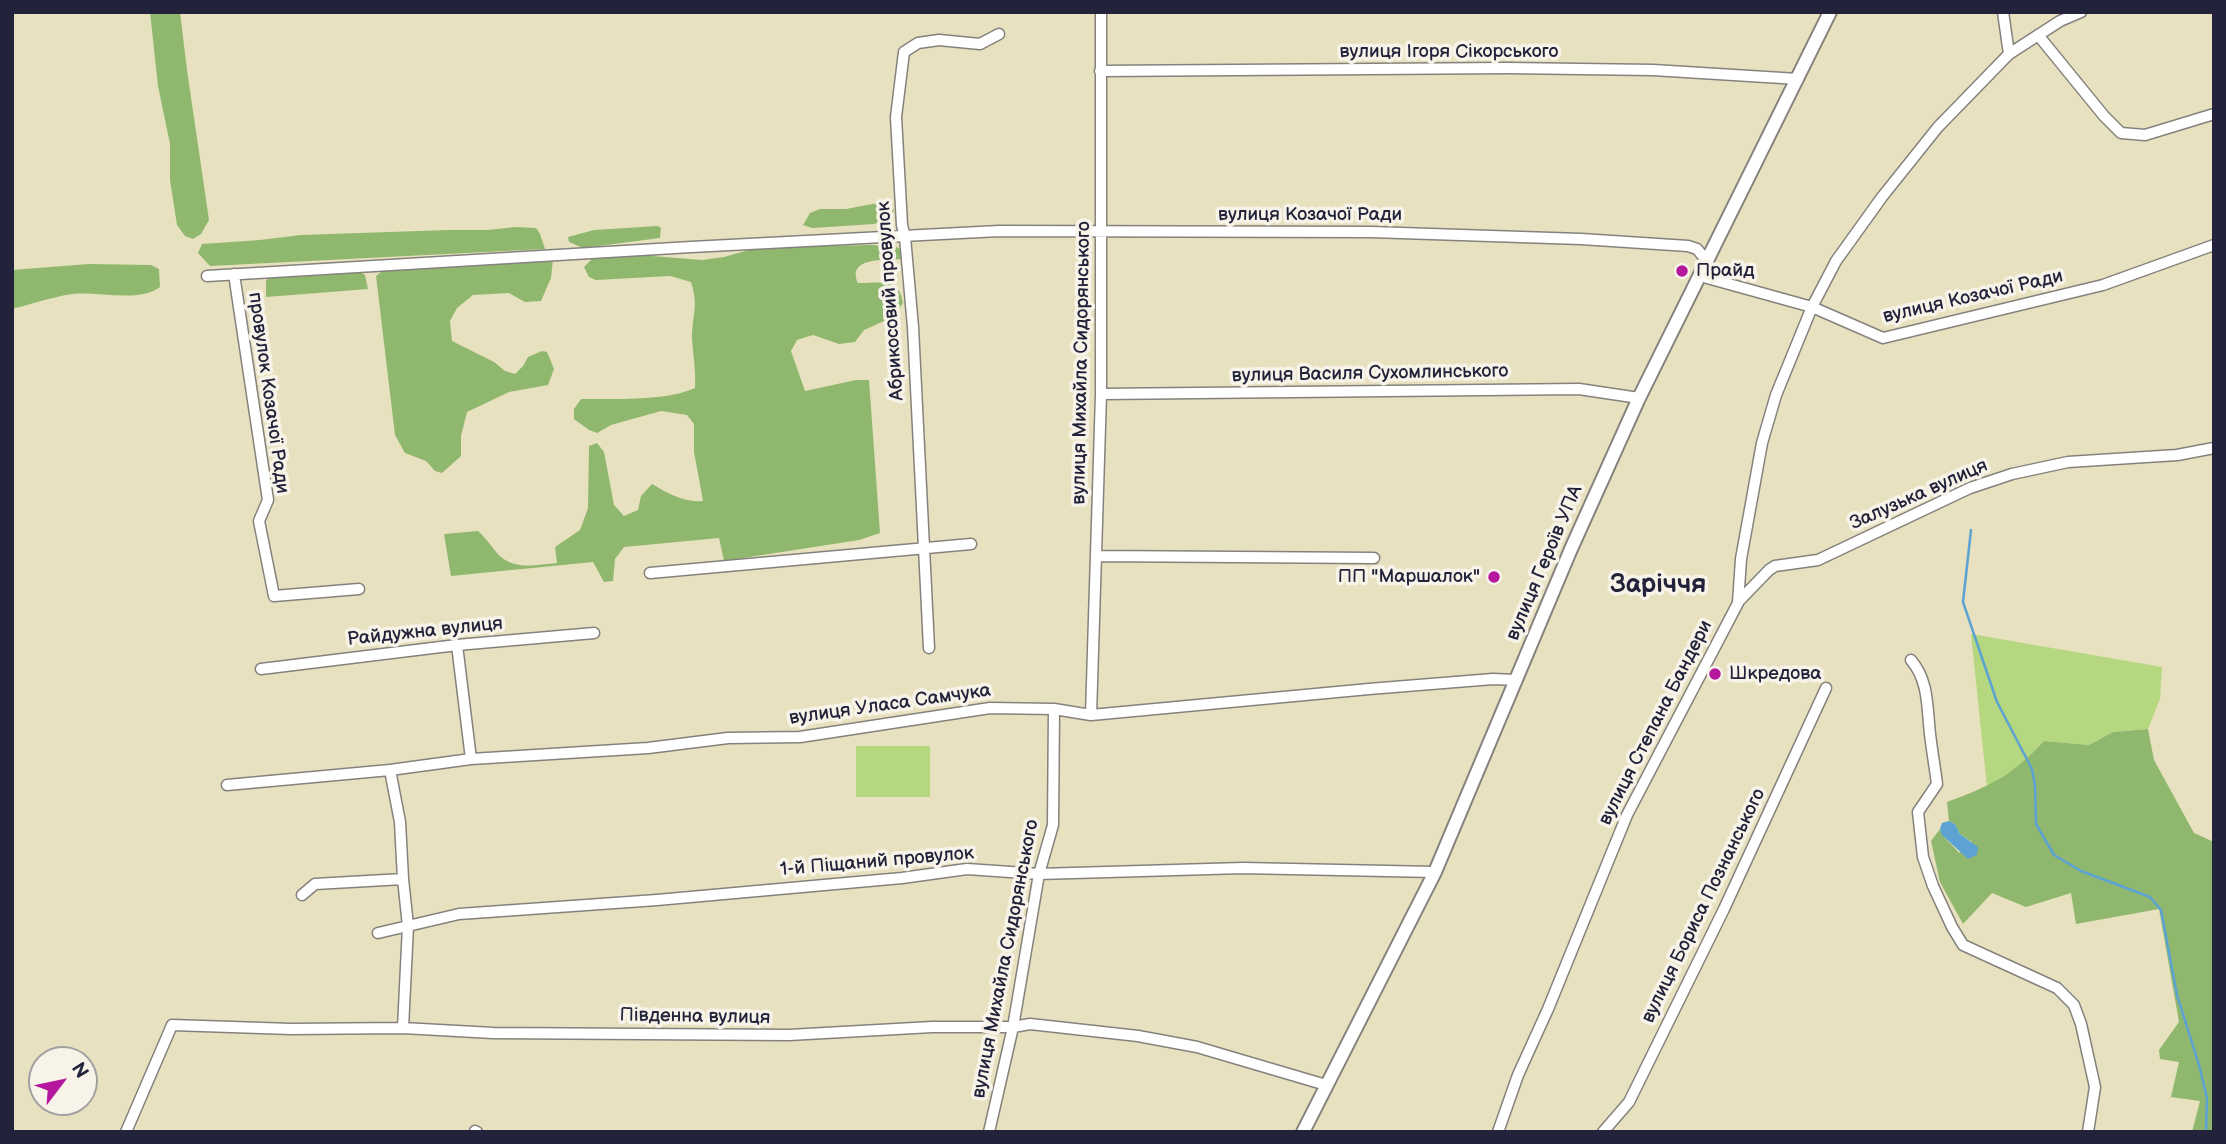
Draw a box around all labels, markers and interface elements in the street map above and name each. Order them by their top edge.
street label: вулиця Ігоря Сікорського [1340,41,1558,63]
street label: Абрикосовий провулок [873,201,909,401]
street label: вулиця Козачої Ради [1218,204,1402,226]
street label: вулиця Михайла Сидорянського [1068,221,1096,505]
place label: Прайд [1696,260,1755,282]
marker: Прайд [1674,263,1690,279]
street label: вулиця Козачої Ради [1881,265,2065,329]
street label: провулок Козачої Ради [243,291,293,495]
street label: вулиця Василя Сухомлинського [1232,360,1508,388]
street label: Залузька вулиця [1847,454,1991,536]
street label: вулиця Героїв УПА [1502,482,1588,644]
place label: ПП "Маршалок" [1338,566,1480,588]
marker: ПП "Маршалок" [1486,569,1502,585]
district label: Заріччя [1610,569,1706,601]
street label: Райдужна вулиця [346,612,504,652]
street label: вулиця Степана Бандери [1594,617,1718,829]
place label: Шкредова [1729,663,1821,685]
marker: Шкредова [1707,666,1723,682]
street label: вулиця Уласа Самчука [788,680,992,730]
street label: вулиця Бориса Познанського [1637,785,1771,1027]
street label: вулиця Михайла Сидорянського [968,818,1044,1100]
street label: 1-й Піщаний провулок [779,842,975,882]
street label: Південна вулиця [619,1004,771,1030]
north arrow [28,1046,98,1116]
text: N [66,1059,93,1083]

